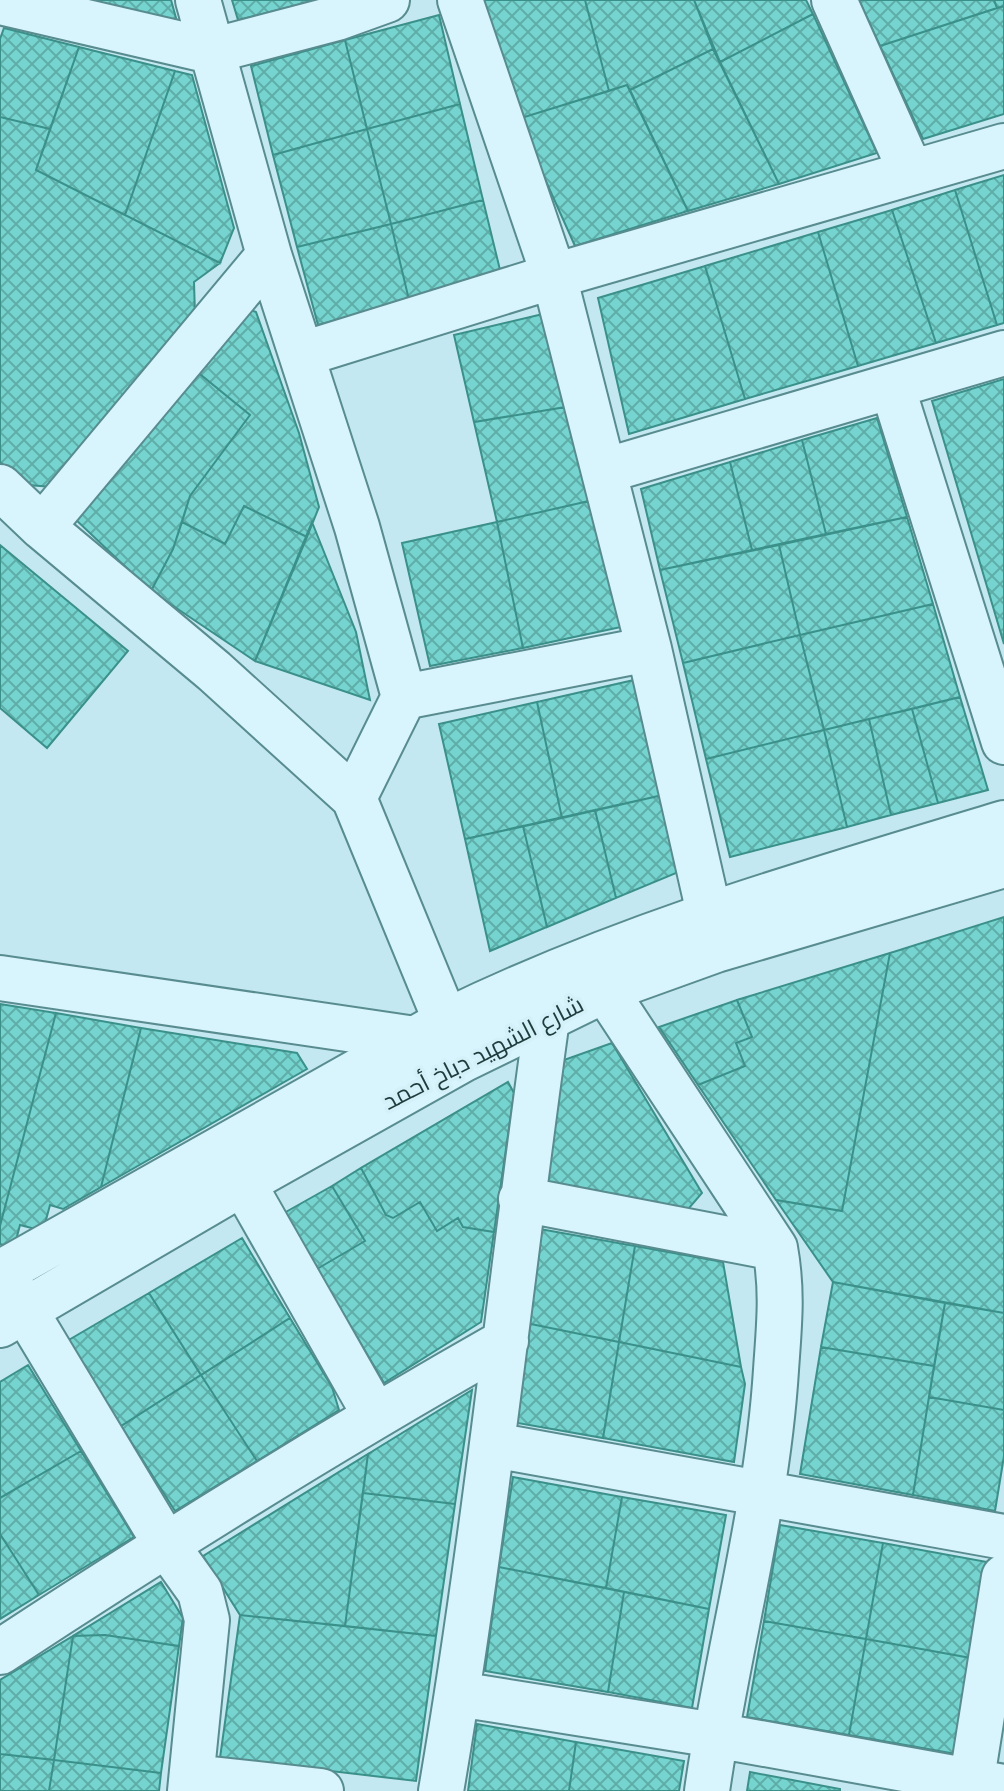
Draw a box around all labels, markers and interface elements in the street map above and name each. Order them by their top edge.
street label: شارع الشهيد دباخ أحمد [376,987,589,1118]

